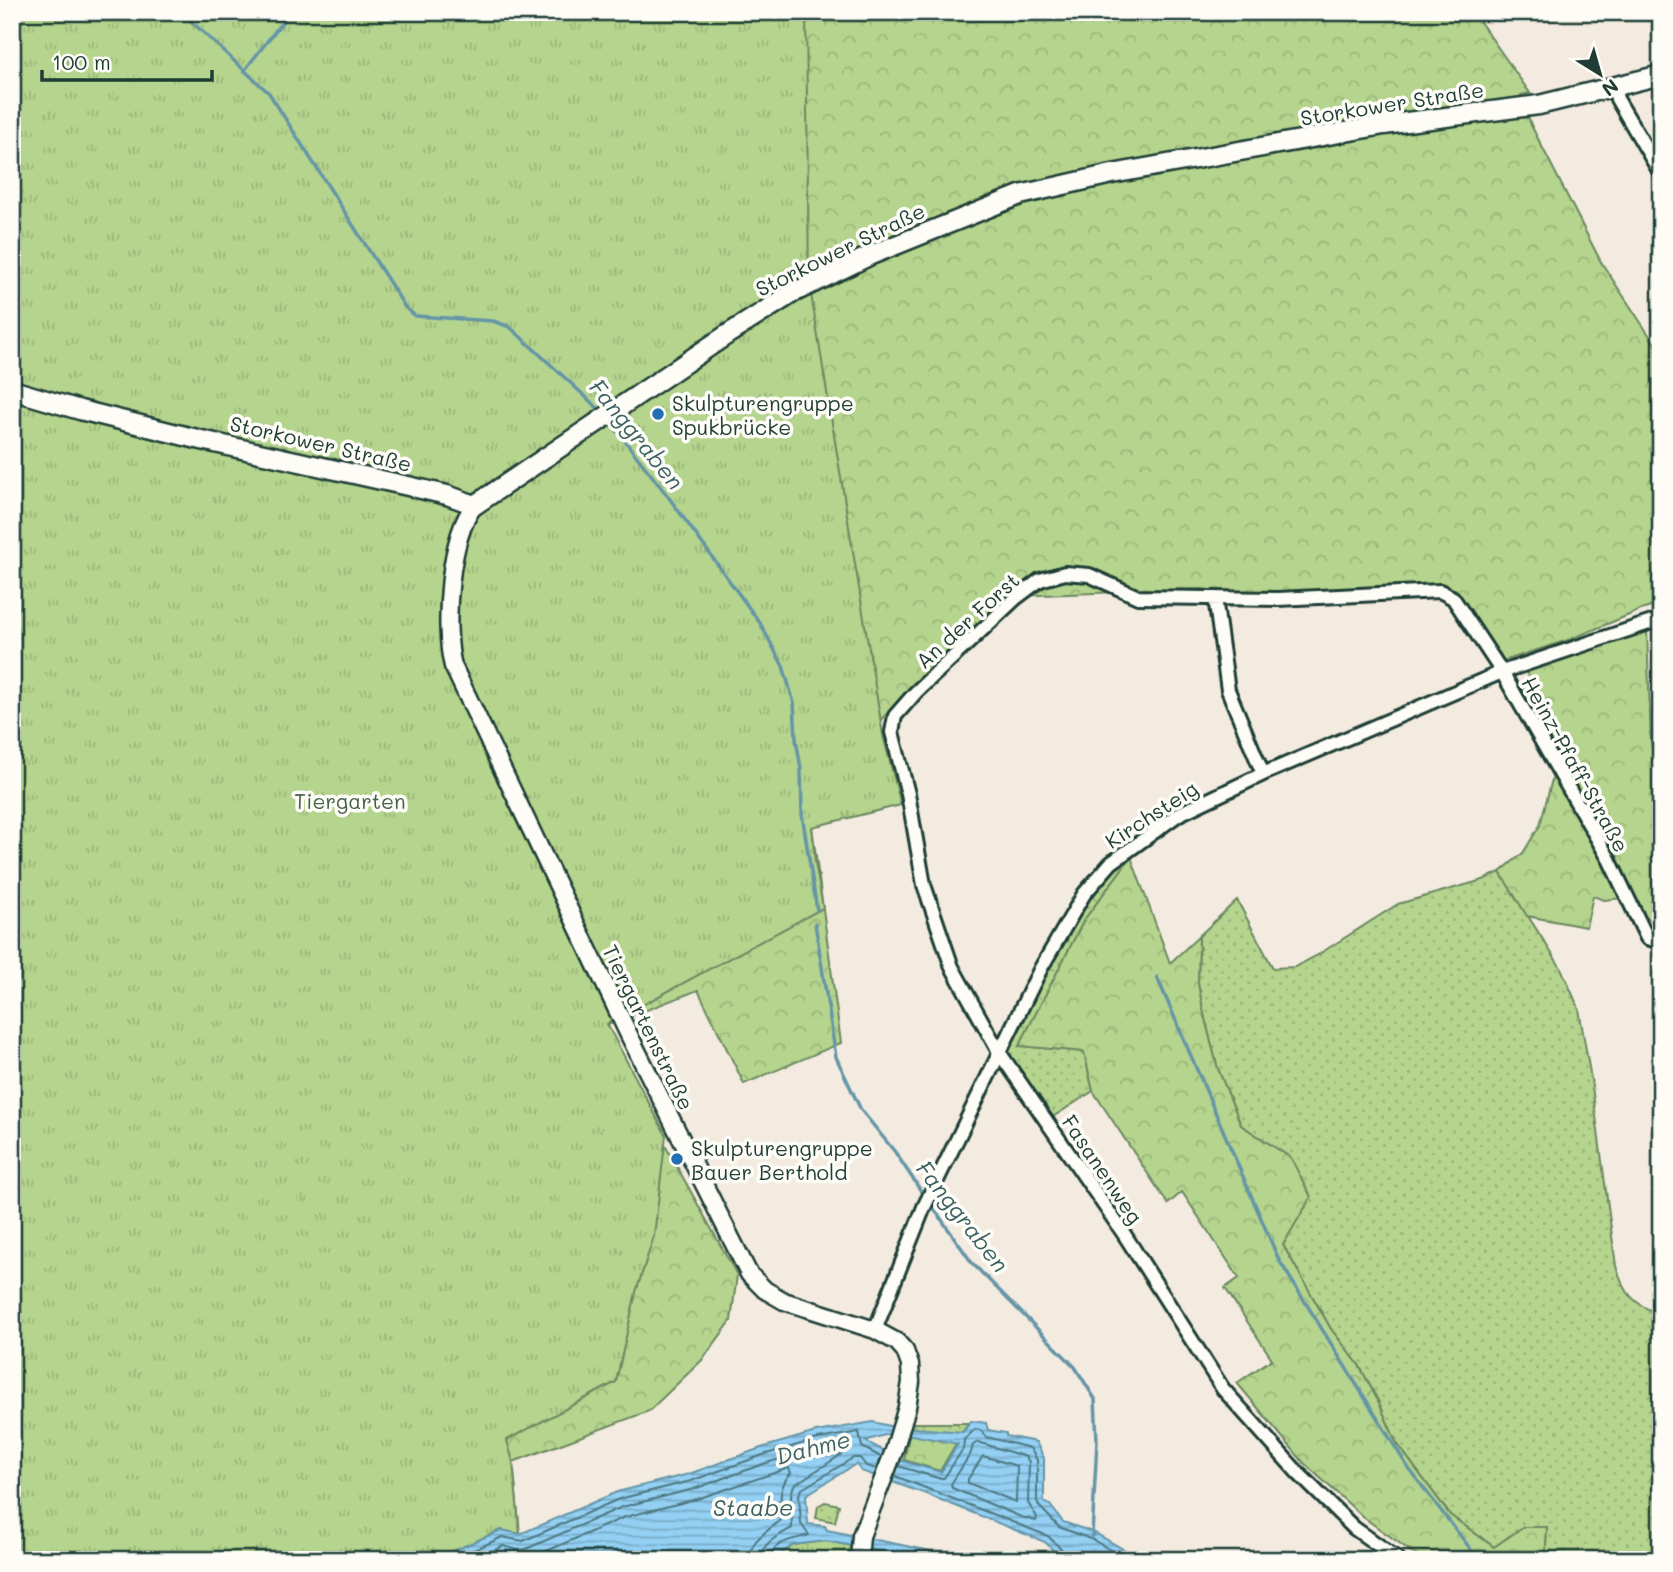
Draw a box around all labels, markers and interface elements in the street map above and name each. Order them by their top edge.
scale bar [42,38,212,82]
north arrow [1564,38,1634,108]
text: 100 m [52,48,111,75]
text: N [1597,74,1624,102]
street label: Storkower Straße [1298,75,1486,131]
street label: Storkower Straße [751,196,929,302]
water label: Fanggraben [583,372,691,496]
place label: Skulpturengruppe Spukbrücke [672,389,854,440]
marker: Skulpturengruppe Spukbrücke [650,406,666,422]
street label: Storkower Straße [228,409,414,477]
street label: An der Forst [909,566,1025,674]
street label: Heinz-Pfaff-Straße [1516,671,1636,857]
street label: Kirchsteig [1100,774,1202,854]
park label: Tiergarten [294,787,406,814]
street label: Tiergartenstraße [597,940,701,1114]
street label: Fasanenweg [1057,1109,1149,1229]
place label: Skulpturengruppe Bauer Berthold [691,1134,873,1185]
marker: Skulpturengruppe Bauer Berthold [669,1151,685,1167]
water label: Fanggraben [910,1154,1016,1278]
water label: Dahme [773,1423,853,1471]
water label: Staabe [713,1492,793,1522]

